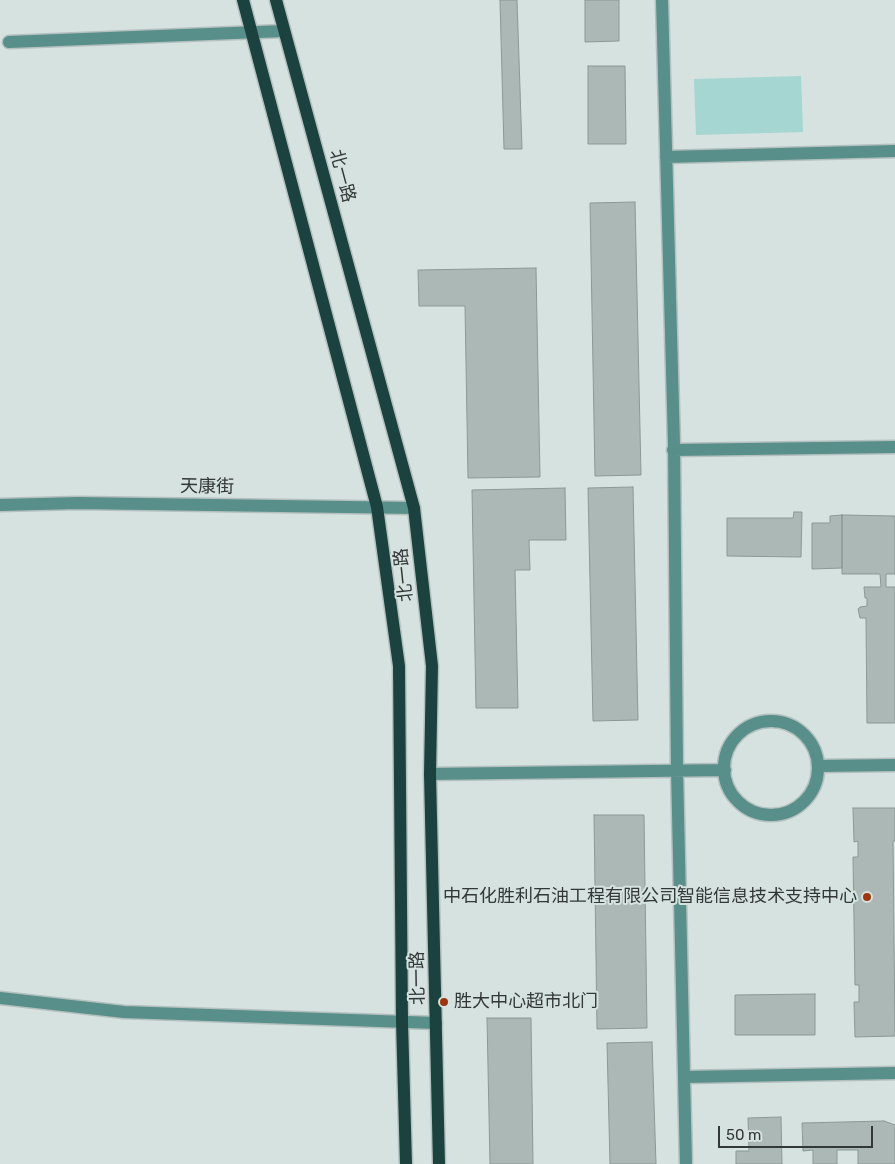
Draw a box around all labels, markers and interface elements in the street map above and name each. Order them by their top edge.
street label: 北一路 [325,147,359,205]
street label: 天康街 [180,476,234,498]
street label: 北一路 [390,547,418,603]
place label: 中石化胜利石油工程有限公司智能信息技术支持中心 [443,886,857,908]
marker: 中石化胜利石油工程有限公司智能信息技术支持中心 [861,891,873,903]
street label: 北一路 [407,951,429,1005]
place label: 胜大中心超市北门 [454,991,598,1013]
marker: 胜大中心超市北门 [438,996,450,1008]
scale bar [720,1116,875,1148]
text: 50 m [726,1126,761,1144]

